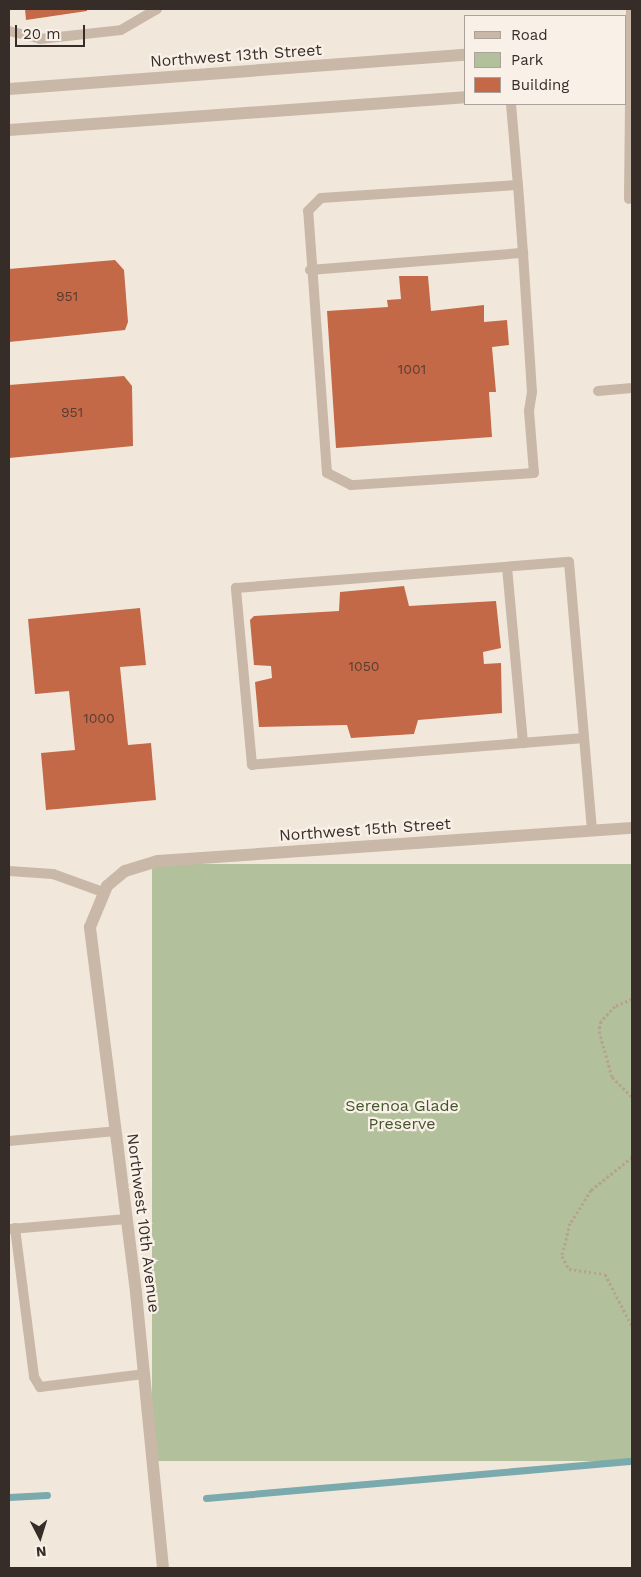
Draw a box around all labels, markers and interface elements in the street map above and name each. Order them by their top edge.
scale bar [18,15,88,47]
legend [463,15,626,105]
text: 20 m [23,25,61,43]
text: Road [511,26,548,44]
street label: Northwest 13th Street [149,40,323,72]
text: Park [511,51,543,69]
text: Building [511,76,569,94]
house number: 951 [56,288,78,304]
house number: 1001 [398,361,426,377]
house number: 951 [61,404,83,420]
house number: 1050 [348,658,380,674]
house number: 1000 [83,710,115,726]
street label: Northwest 15th Street [278,814,452,846]
park label: Serenoa Glade Preserve [345,1096,459,1134]
street label: Northwest 10th Avenue [122,1132,164,1314]
north arrow [15,1512,65,1562]
text: N [35,1544,47,1560]

